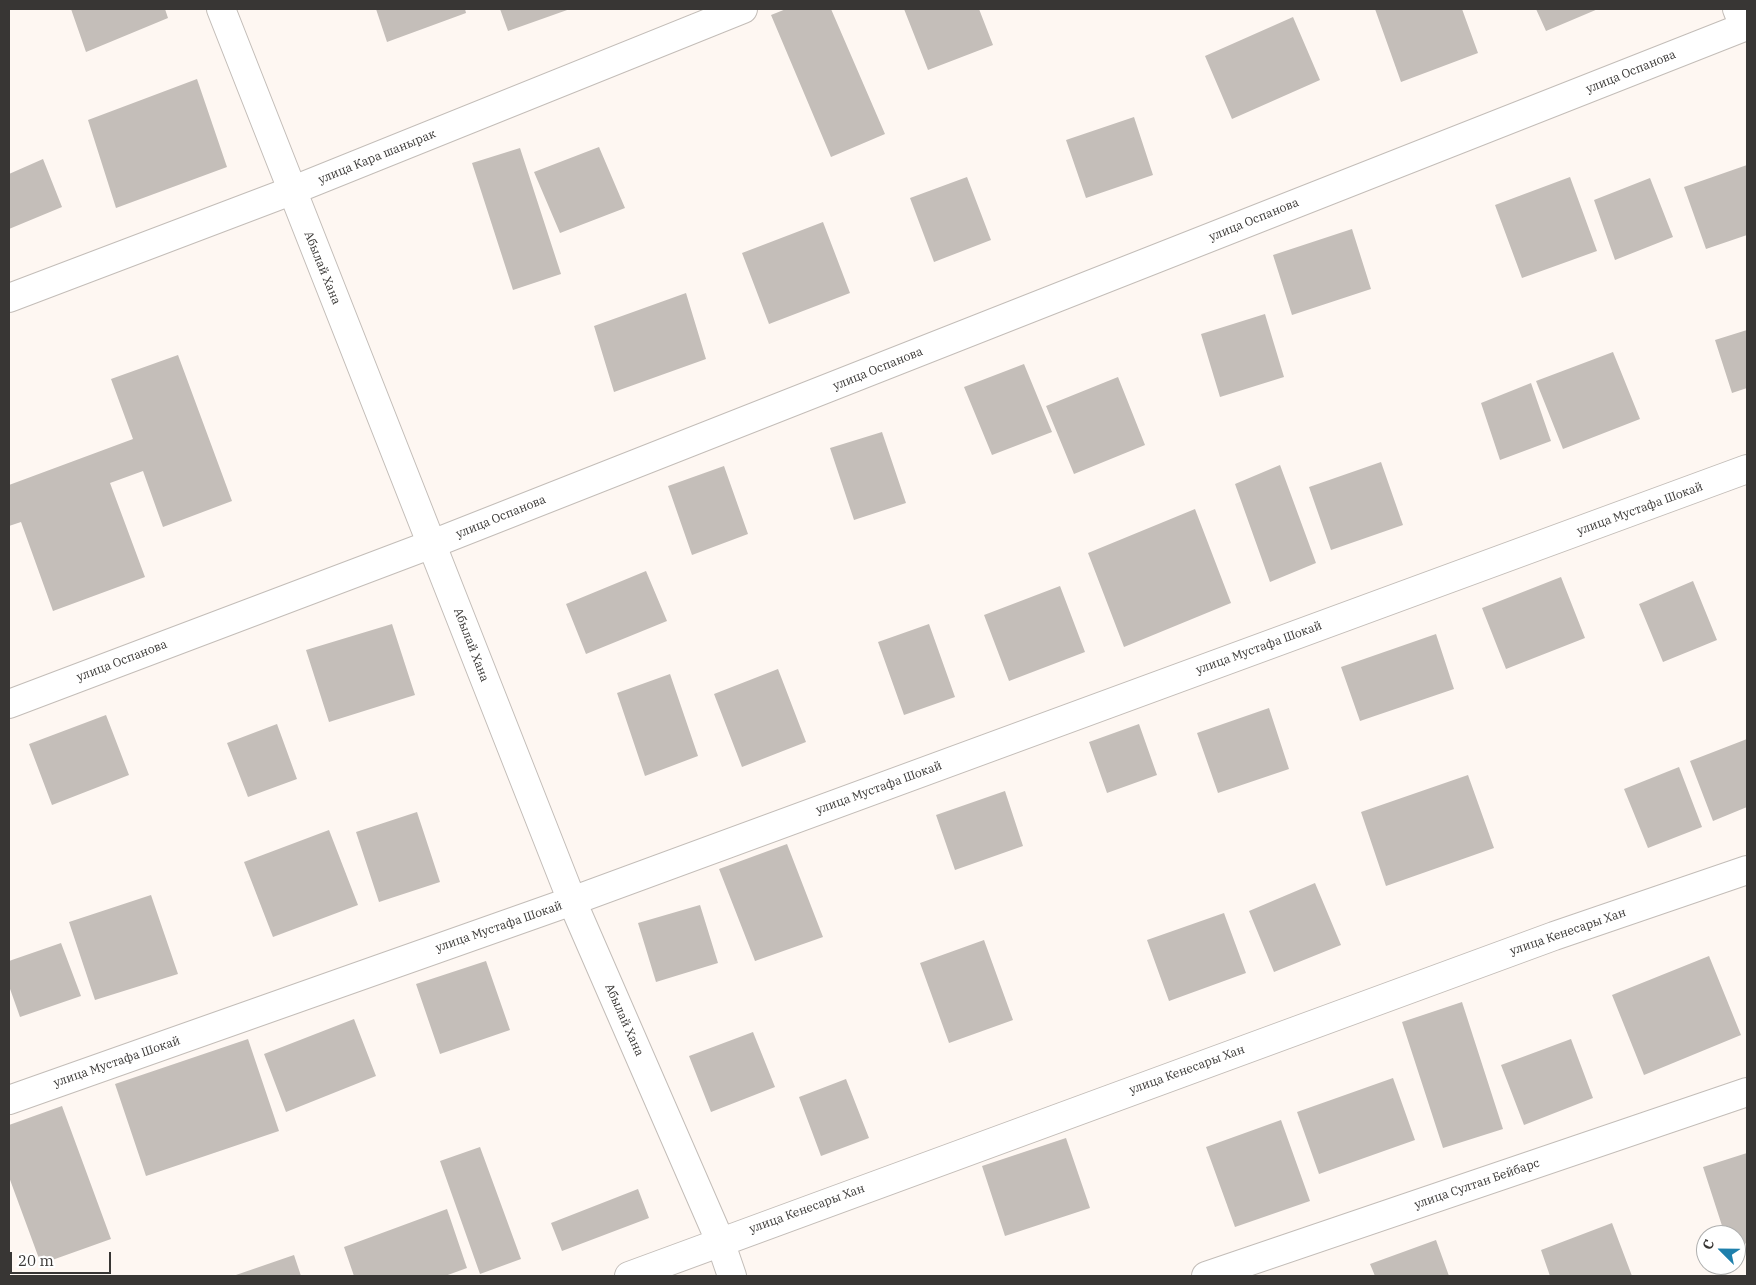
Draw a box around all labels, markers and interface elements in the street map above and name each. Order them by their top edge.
street label: улица Оспанова [1584,47,1678,97]
street label: улица Кара шанырак [316,127,438,187]
street label: улица Оспанова [1207,195,1301,245]
street label: Абылай Хана [301,229,343,307]
street label: улица Оспанова [831,344,925,394]
street label: улица Мустафа Шокай [1575,479,1705,539]
street label: улица Оспанова [454,492,548,542]
street label: Абылай Хана [450,606,492,684]
street label: улица Мустафа Шокай [1194,618,1324,678]
street label: улица Оспанова [75,637,169,685]
street label: улица Мустафа Шокай [814,758,944,818]
street label: улица Мустафа Шокай [434,899,564,955]
street label: улица Кенесары Хан [1508,905,1628,959]
street label: Абылай Хана [602,982,646,1058]
street label: улица Мустафа Шокай [52,1034,182,1090]
street label: улица Кенесары Хан [1127,1042,1247,1098]
street label: улица Султан Бейбарс [1412,1156,1542,1212]
street label: улица Кенесары Хан [747,1181,867,1237]
north arrow [1696,1225,1746,1275]
text: С [1698,1237,1718,1252]
scale bar [12,1242,114,1274]
text: 20 m [18,1251,54,1270]

